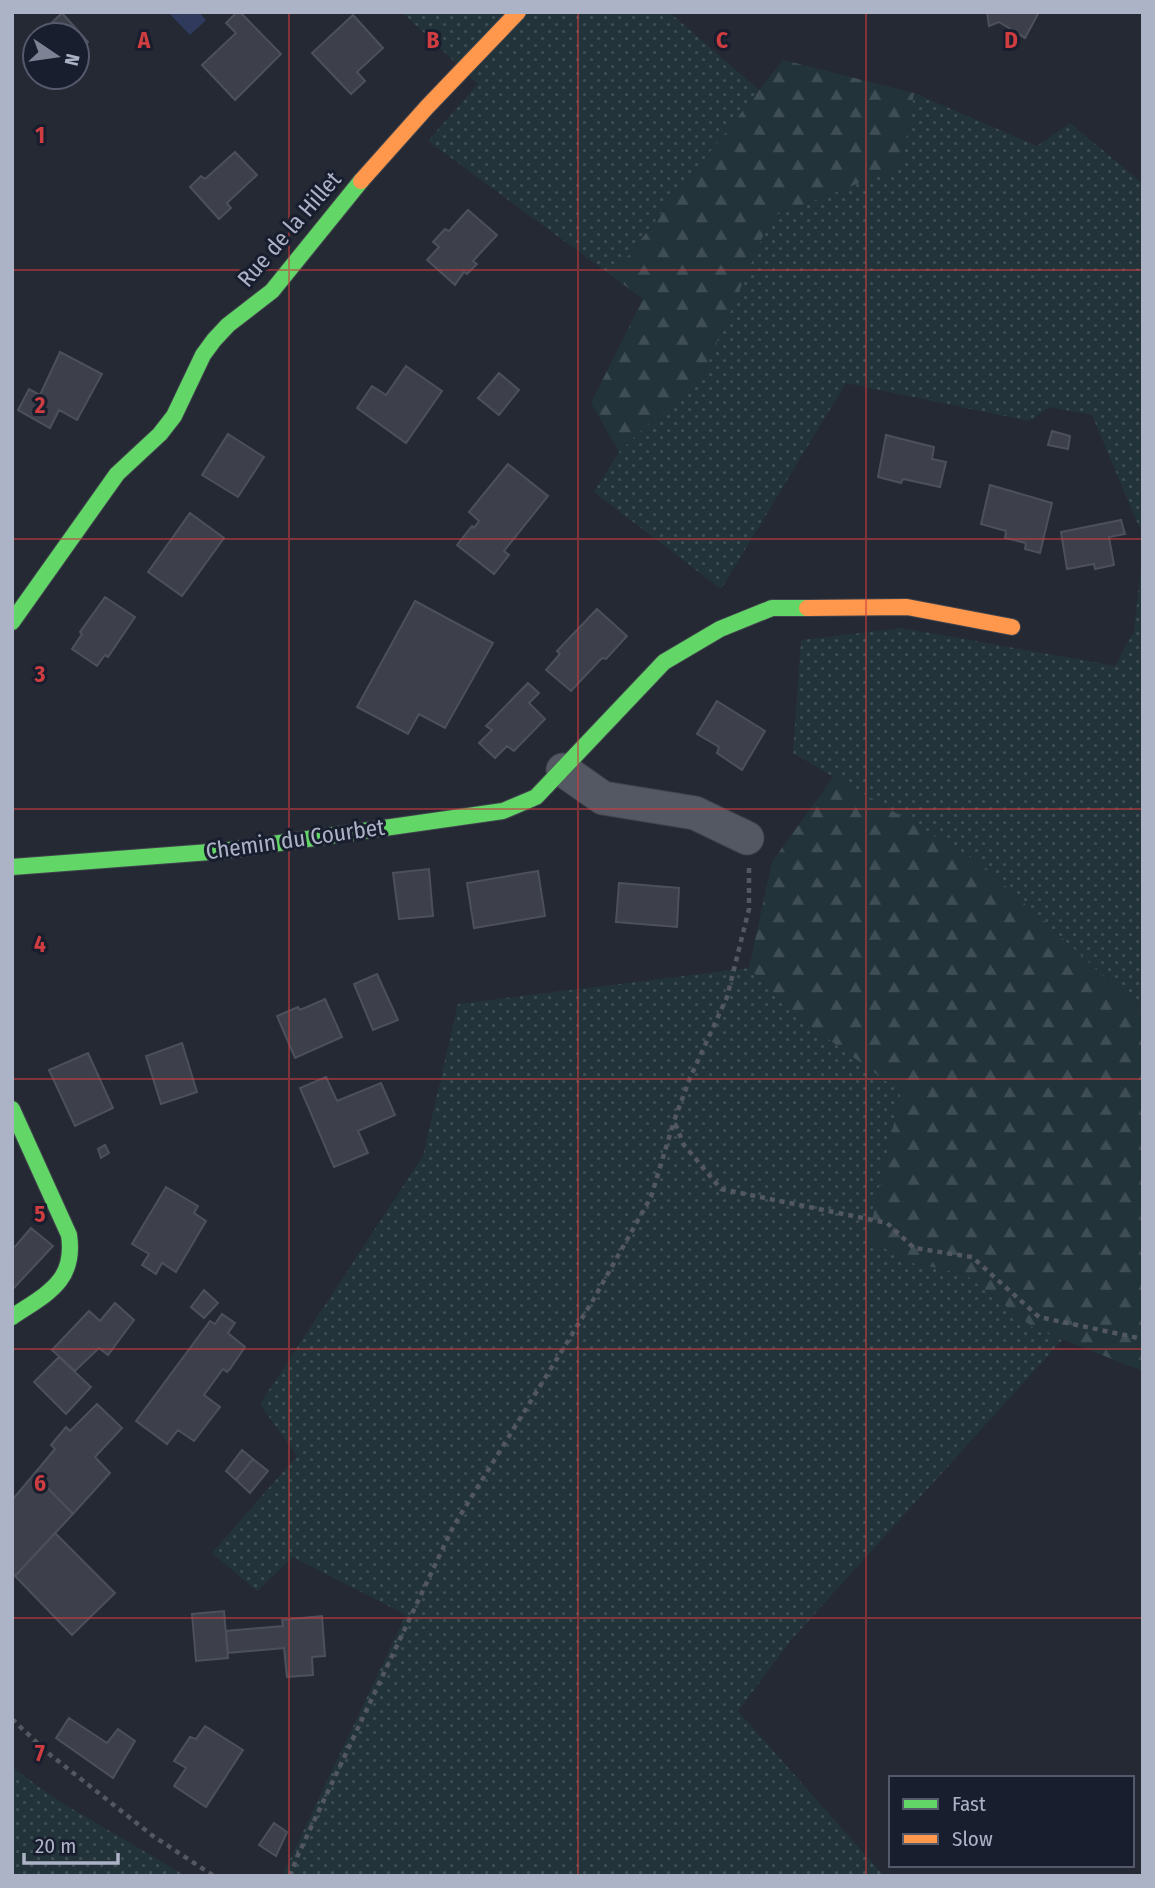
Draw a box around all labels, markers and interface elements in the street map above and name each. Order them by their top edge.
north arrow [21,21,91,91]
text: A [137,26,151,54]
text: B [427,26,440,54]
text: C [716,26,728,54]
text: D [1004,26,1018,54]
text: N [60,52,85,68]
text: 1 [35,121,45,149]
street label: Rue de la Hillet [231,165,347,292]
text: 2 [34,391,46,419]
text: 3 [34,660,46,688]
street label: Chemin du Courbet [204,813,387,865]
text: 4 [34,930,46,958]
text: 5 [34,1200,46,1228]
text: 6 [34,1469,46,1497]
text: 7 [35,1739,45,1767]
legend [889,1776,1134,1867]
text: Fast [952,1791,986,1817]
scale bar [24,1822,119,1866]
text: Slow [952,1826,993,1852]
text: 20 m [35,1833,76,1859]

